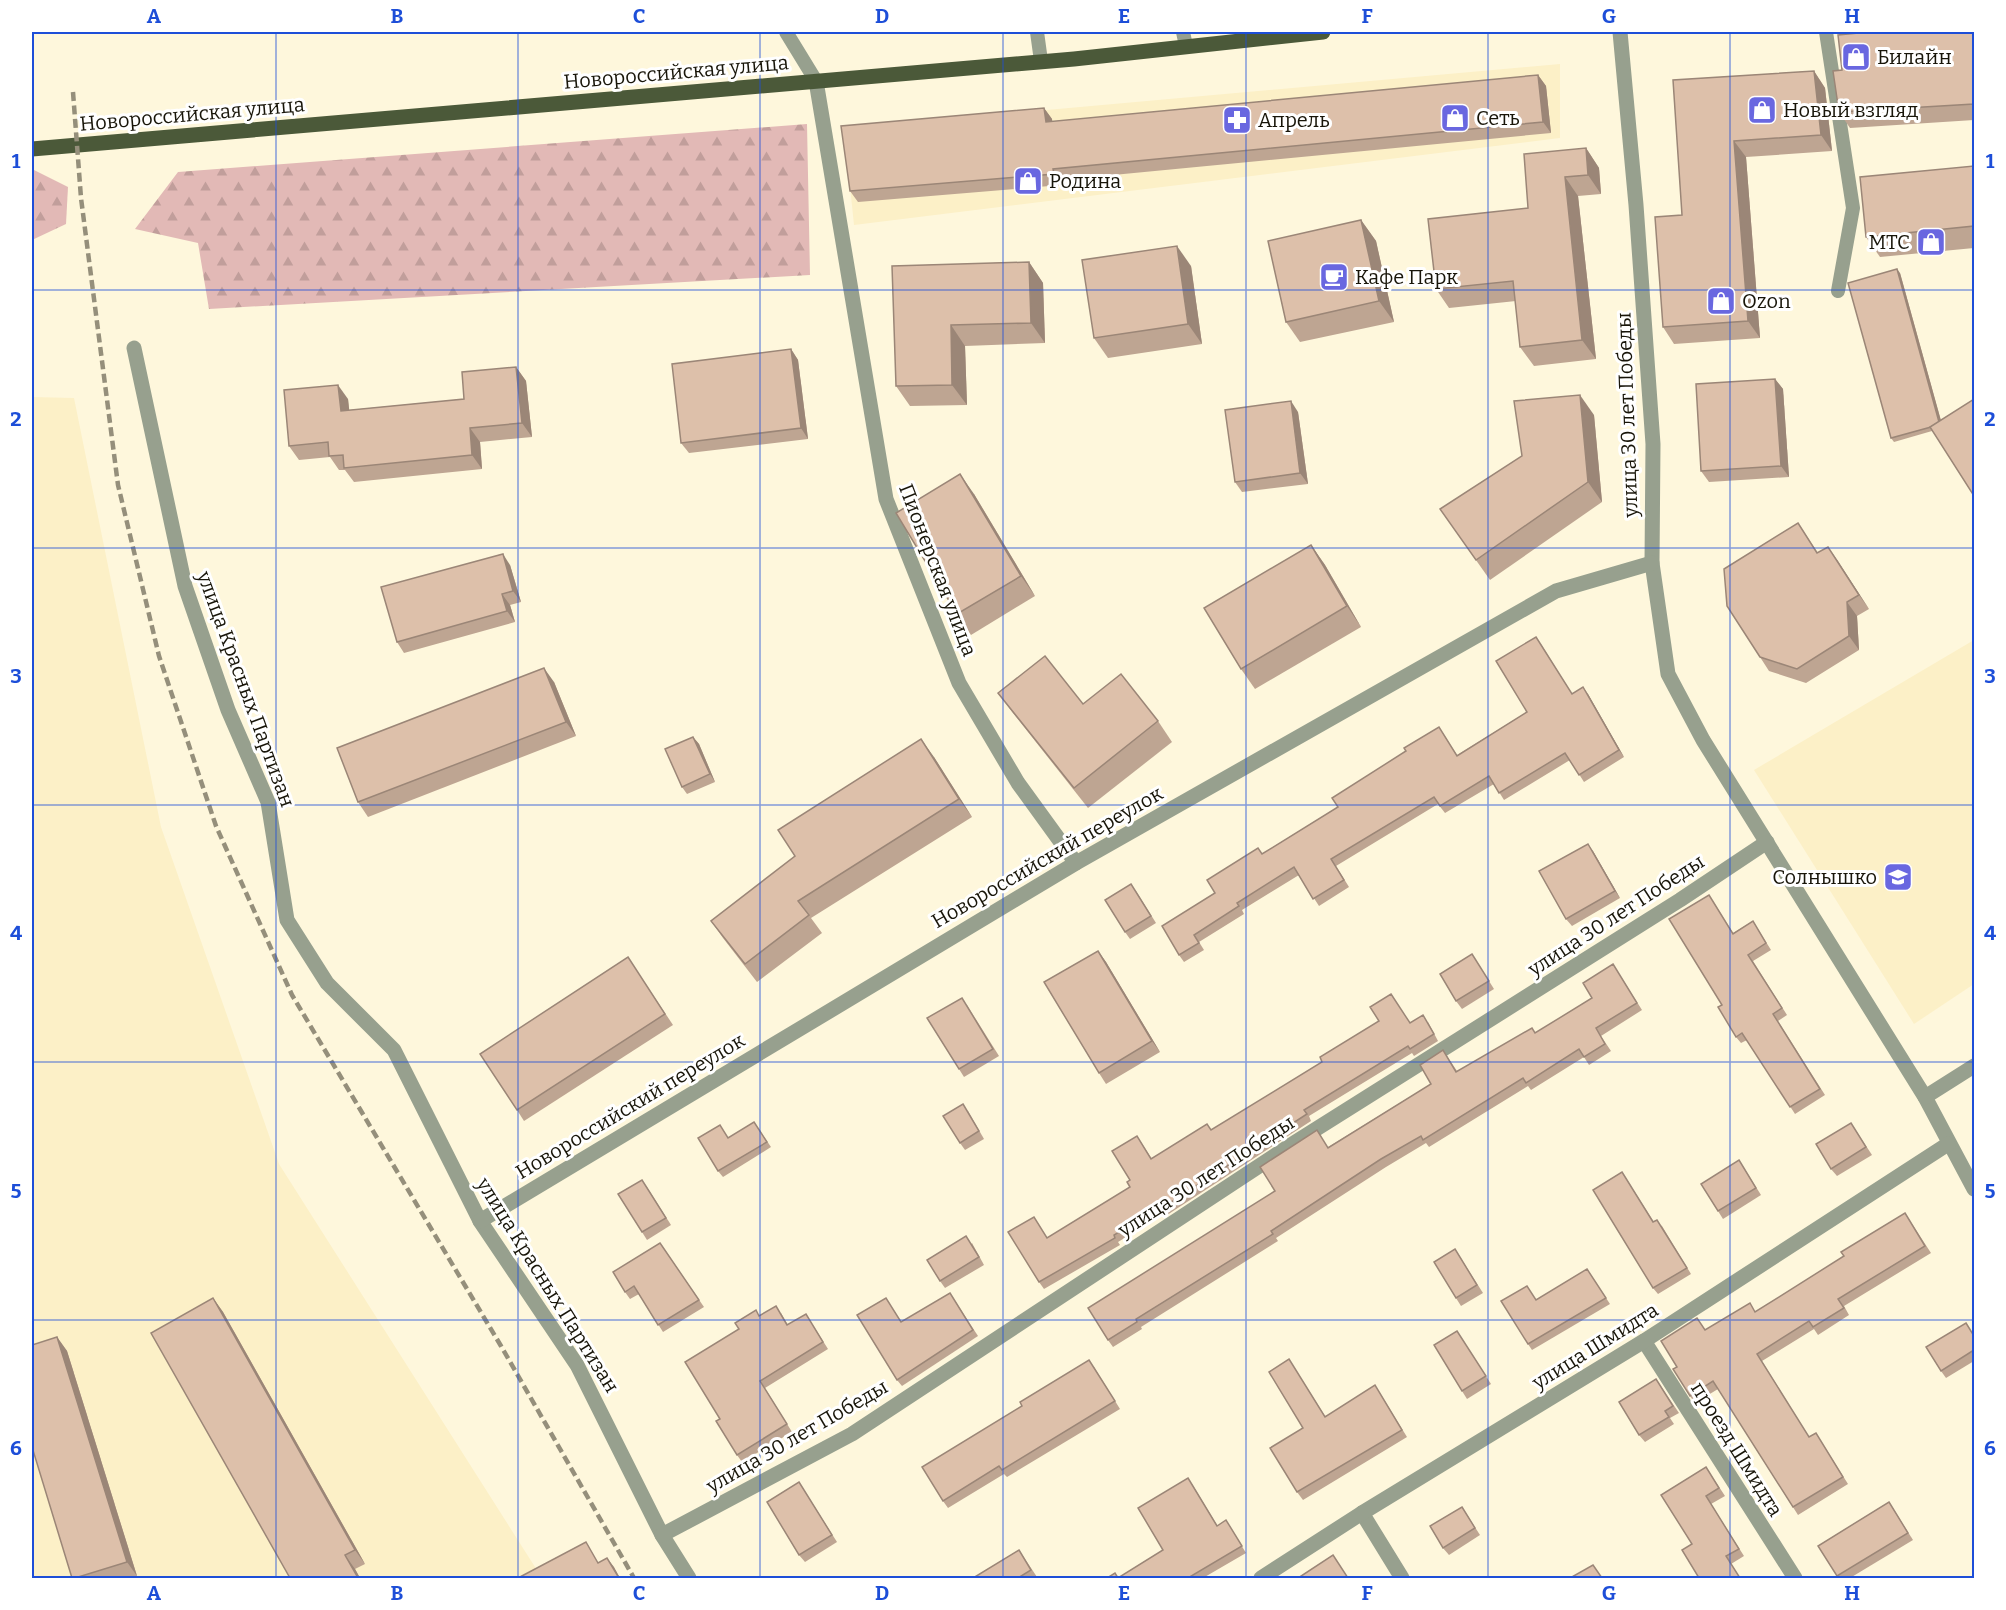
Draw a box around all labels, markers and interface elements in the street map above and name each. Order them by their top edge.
text: A [147,4,162,28]
text: B [391,4,404,28]
text: C [633,4,645,28]
text: D [875,4,889,28]
text: E [1118,4,1130,28]
text: F [1361,4,1373,28]
text: G [1602,4,1616,28]
text: H [1844,4,1860,28]
shop icon: Билайн [1840,41,1872,73]
place label: Билайн [1877,45,1952,69]
street label: Новороссийская улица [562,50,790,94]
street label: Новороссийская улица [78,92,306,136]
shop icon: Новый взгляд [1746,94,1778,126]
place label: Новый взгляд [1783,98,1918,122]
shop icon: Сеть [1439,102,1471,134]
pharmacy icon: Апрель [1221,104,1253,136]
place label: Сеть [1476,106,1519,130]
place label: Апрель [1258,108,1330,132]
text: 1 [12,149,21,173]
text: 1 [1986,149,1995,173]
shop icon: Родина [1012,165,1044,197]
place label: Родина [1049,169,1121,193]
shop icon: МТС [1915,226,1947,258]
place label: МТС [1869,230,1910,254]
cafe icon: Кафе Парк [1318,261,1350,293]
place label: Кафе Парк [1355,265,1458,289]
shop icon: Ozon [1705,285,1737,317]
place label: Ozon [1742,289,1791,313]
street label: улица 30 лет Победы [1611,312,1643,519]
text: 2 [10,407,22,431]
text: 2 [1984,407,1996,431]
street label: Пионерская улица [894,480,982,660]
street label: улица Красных Партизан [192,567,300,810]
text: 3 [10,664,22,688]
text: 3 [1984,664,1996,688]
street label: Новороссийский переулок [927,781,1167,933]
street label: улица 30 лет Победы [1523,849,1709,982]
school or university icon: Солнышко [1882,861,1914,893]
place label: Солнышко [1772,865,1877,889]
text: 4 [10,921,22,945]
text: 4 [1984,921,1996,945]
street label: Новороссийский переулок [511,1028,749,1184]
street label: улица 30 лет Победы [1113,1110,1299,1243]
street label: улица Красных Партизан [471,1172,624,1397]
text: 5 [11,1179,22,1203]
text: 5 [1985,1179,1996,1203]
street label: улица Шмидта [1527,1298,1662,1395]
street label: улица 30 лет Победы [701,1374,892,1498]
street label: проезд Шмидта [1686,1377,1788,1521]
text: 6 [10,1436,22,1460]
text: 6 [1984,1436,1996,1460]
text: A [147,1581,162,1605]
text: B [391,1581,404,1605]
text: C [633,1581,645,1605]
text: D [875,1581,889,1605]
text: E [1118,1581,1130,1605]
text: F [1361,1581,1373,1605]
text: G [1602,1581,1616,1605]
text: H [1844,1581,1860,1605]

